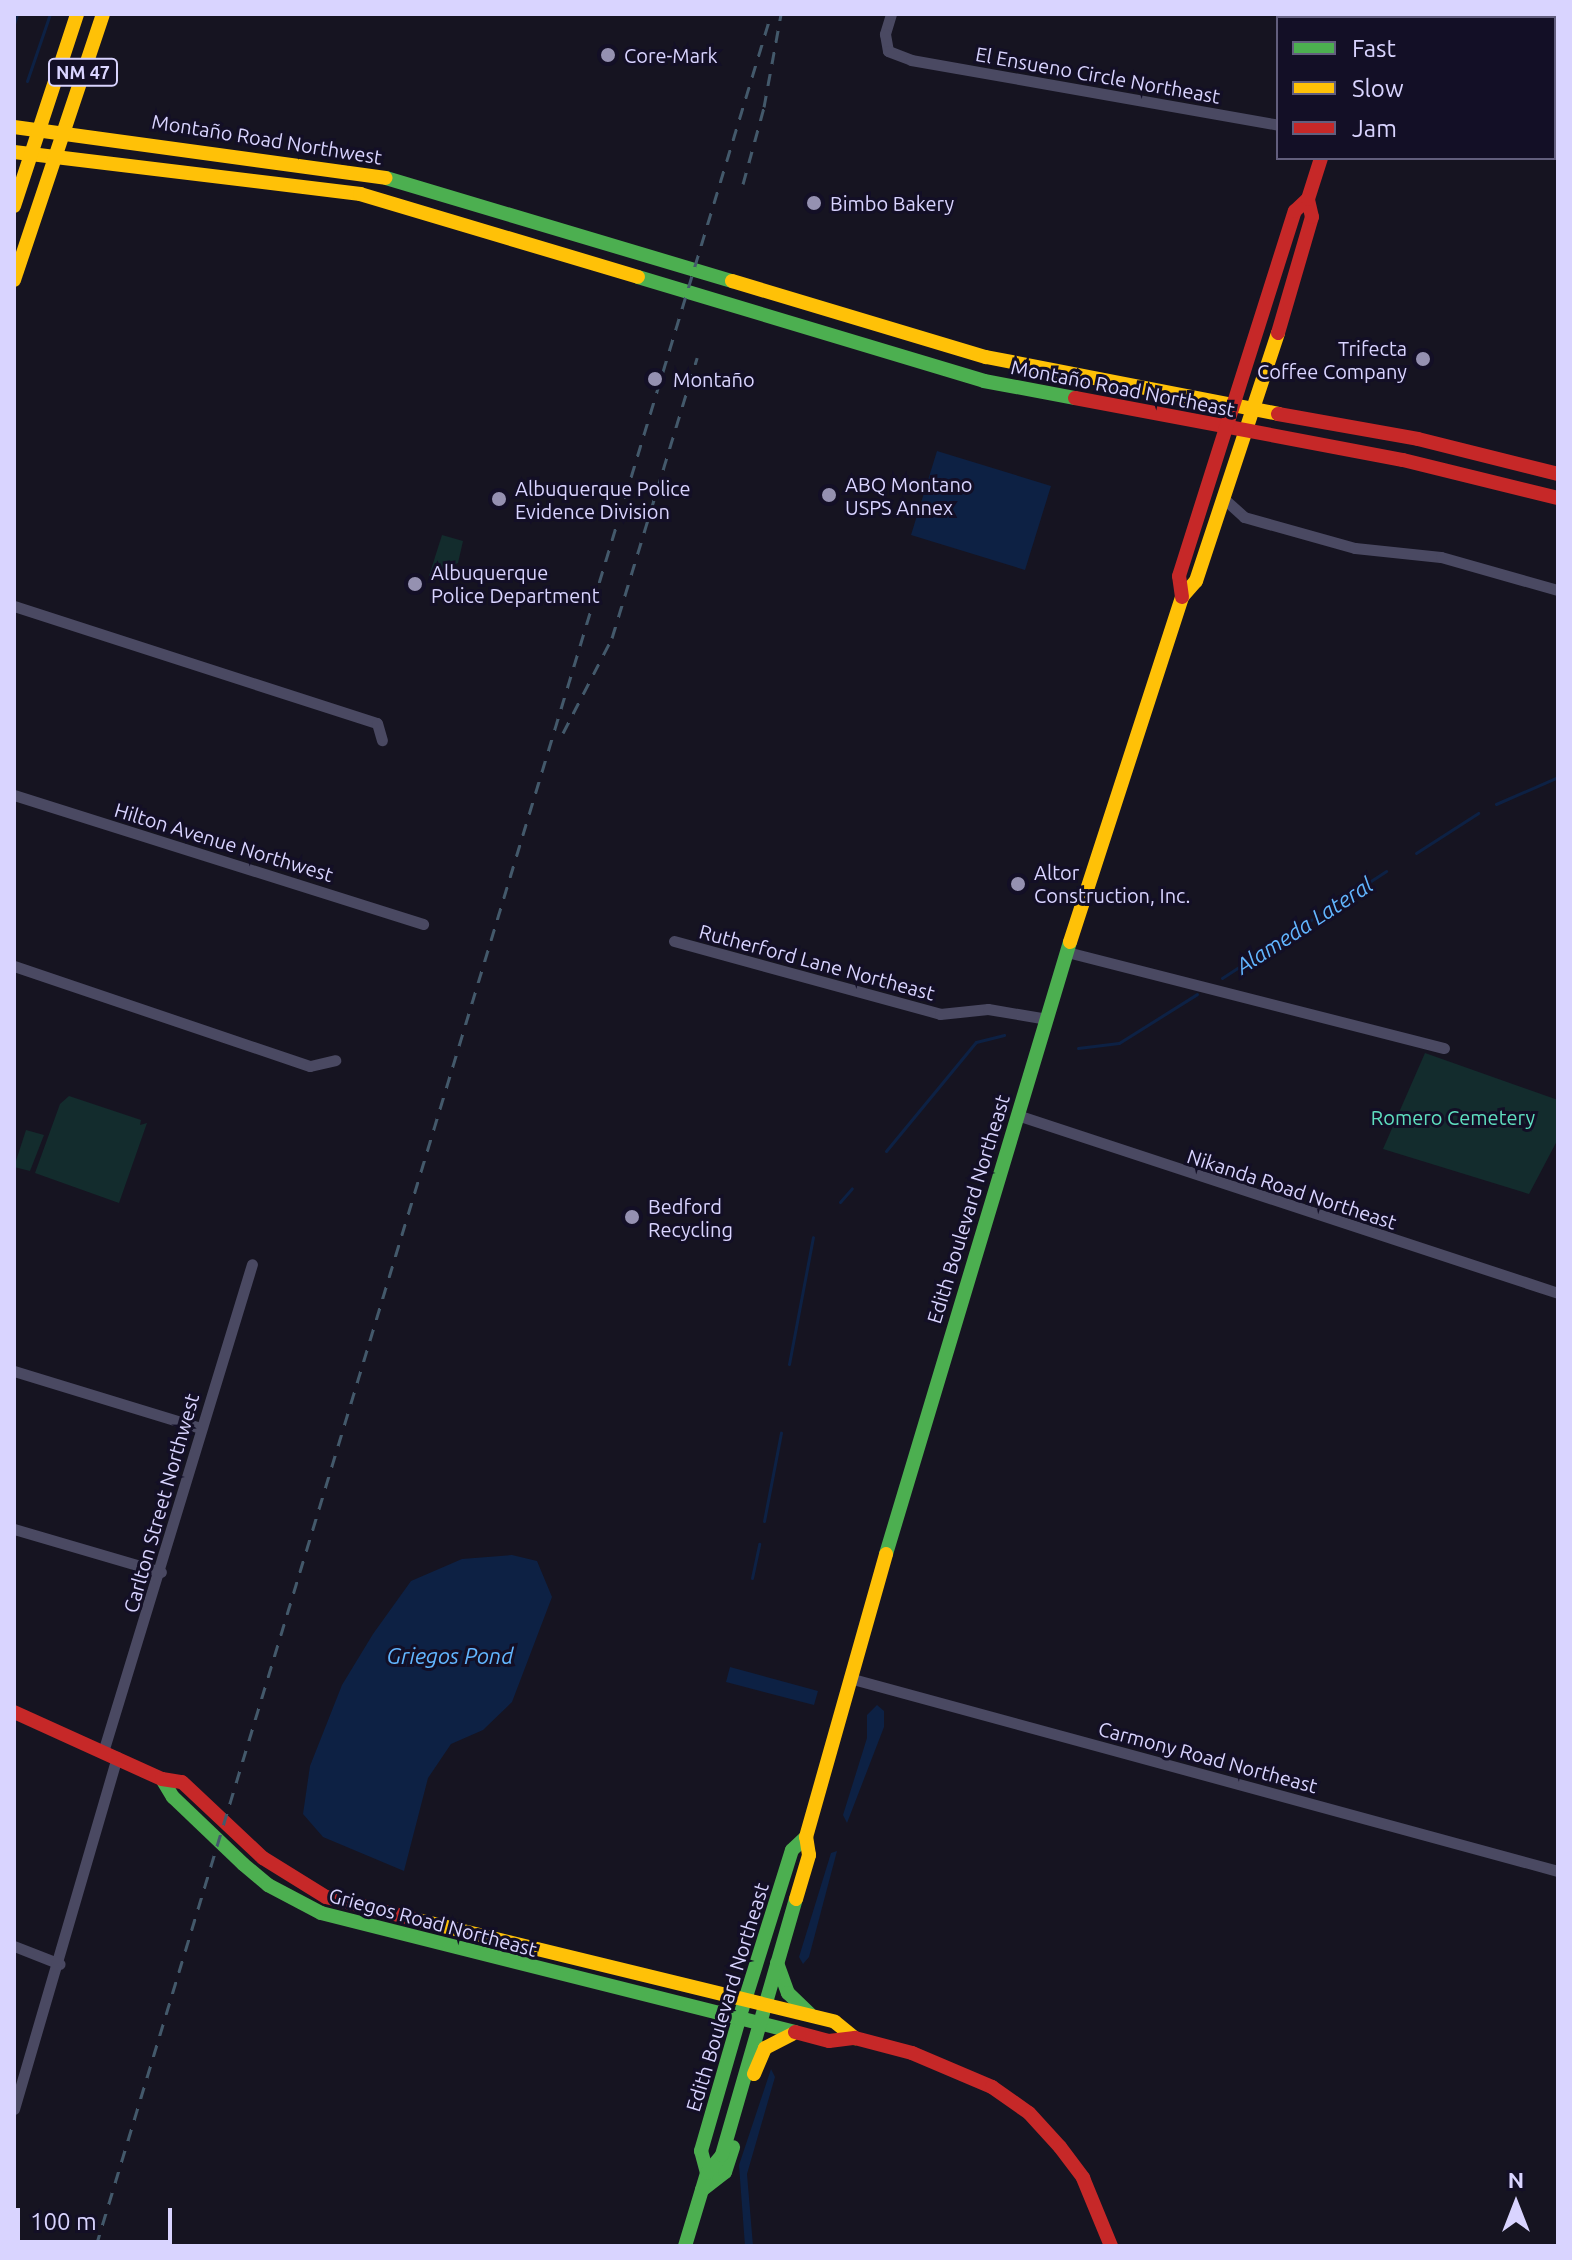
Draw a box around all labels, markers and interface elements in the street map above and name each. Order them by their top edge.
legend [1276,16,1556,160]
text: Fast [1352,35,1396,62]
street label: El Ensueno Circle Northeast [974,42,1222,108]
place label: Core-Mark [624,43,718,67]
marker: Core-Mark [599,46,617,64]
road number: NM 47 [47,58,119,86]
text: Slow [1352,75,1404,102]
street label: Montaño Road Northwest [150,109,384,169]
text: Jam [1352,115,1397,142]
place label: Bimbo Bakery [830,191,954,215]
marker: Bimbo Bakery [805,194,823,212]
place label: Trifecta Coffee Company [1257,336,1407,383]
marker: Trifecta Coffee Company [1414,350,1432,368]
street label: Montaño Road Northeast [1009,354,1237,422]
place label: Montaño [673,367,755,391]
marker: Montaño [644,368,666,390]
place label: ABQ Montano USPS Annex [845,472,973,519]
place label: Albuquerque Police Evidence Division [515,476,691,523]
marker: ABQ Montano USPS Annex [820,486,838,504]
marker: Albuquerque Police Evidence Division [490,490,508,508]
place label: Albuquerque Police Department [431,560,600,607]
marker: Albuquerque Police Department [406,575,424,593]
street label: Hilton Avenue Northwest [112,797,336,887]
place label: Altor Construction, Inc. [1034,860,1191,907]
water label: Alameda Lateral [1230,871,1378,979]
marker: Altor Construction, Inc. [1009,875,1027,893]
street label: Rutherford Lane Northeast [696,919,938,1005]
street label: Edith Boulevard Northeast [922,1092,1014,1326]
park label: Romero Cemetery [1371,1105,1535,1129]
street label: Nikanda Road Northeast [1184,1144,1400,1234]
place label: Bedford Recycling [648,1194,733,1241]
marker: Bedford Recycling [623,1208,641,1226]
street label: Carlton Street Northwest [118,1390,204,1616]
water label: Griegos Pond [387,1643,513,1669]
street label: Carmony Road Northeast [1096,1716,1320,1798]
street label: Edith Boulevard Northeast [681,1880,773,2114]
street label: Griegos Road Northeast [326,1883,540,1961]
north arrow [1476,2164,1556,2244]
text: N [1508,2167,1524,2192]
scale bar [20,2192,176,2242]
text: 100 m [30,2208,97,2235]

